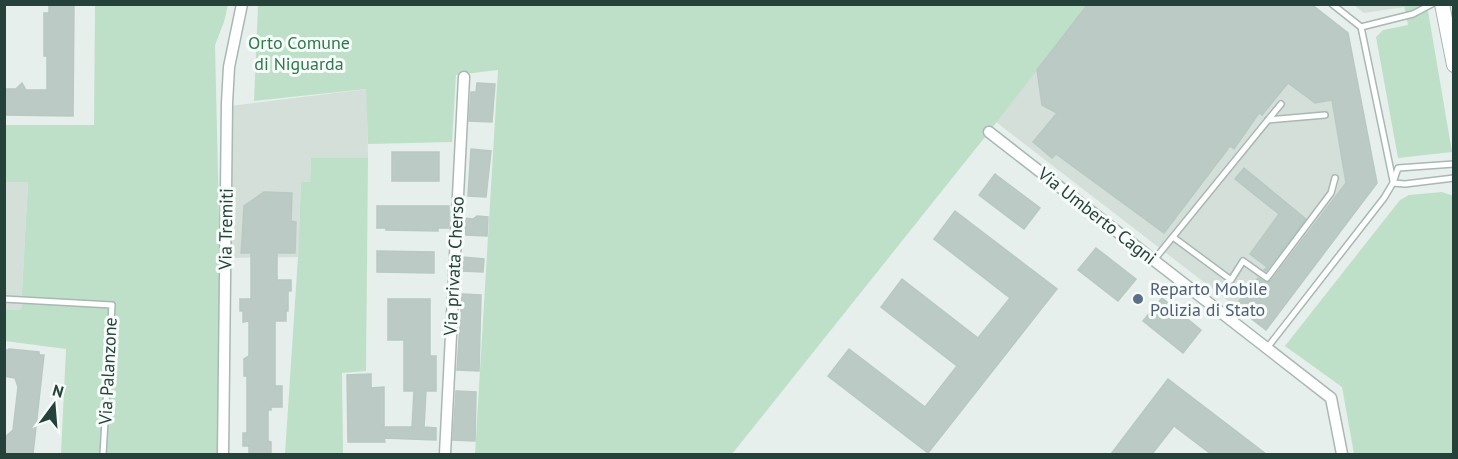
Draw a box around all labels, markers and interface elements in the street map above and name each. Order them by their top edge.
park label: Orto Comune di Niguarda [248,31,350,75]
street label: Via Umberto Cagni [1033,162,1161,269]
street label: Via Tremiti [213,188,238,271]
street label: Via privata Cherso [438,196,469,337]
place label: Reparto Mobile Polizia di Stato [1150,277,1268,321]
marker: Reparto Mobile Polizia di Stato [1131,292,1145,306]
street label: Via Palanzone [93,317,122,426]
north arrow [24,375,84,435]
text: N [50,380,66,402]

